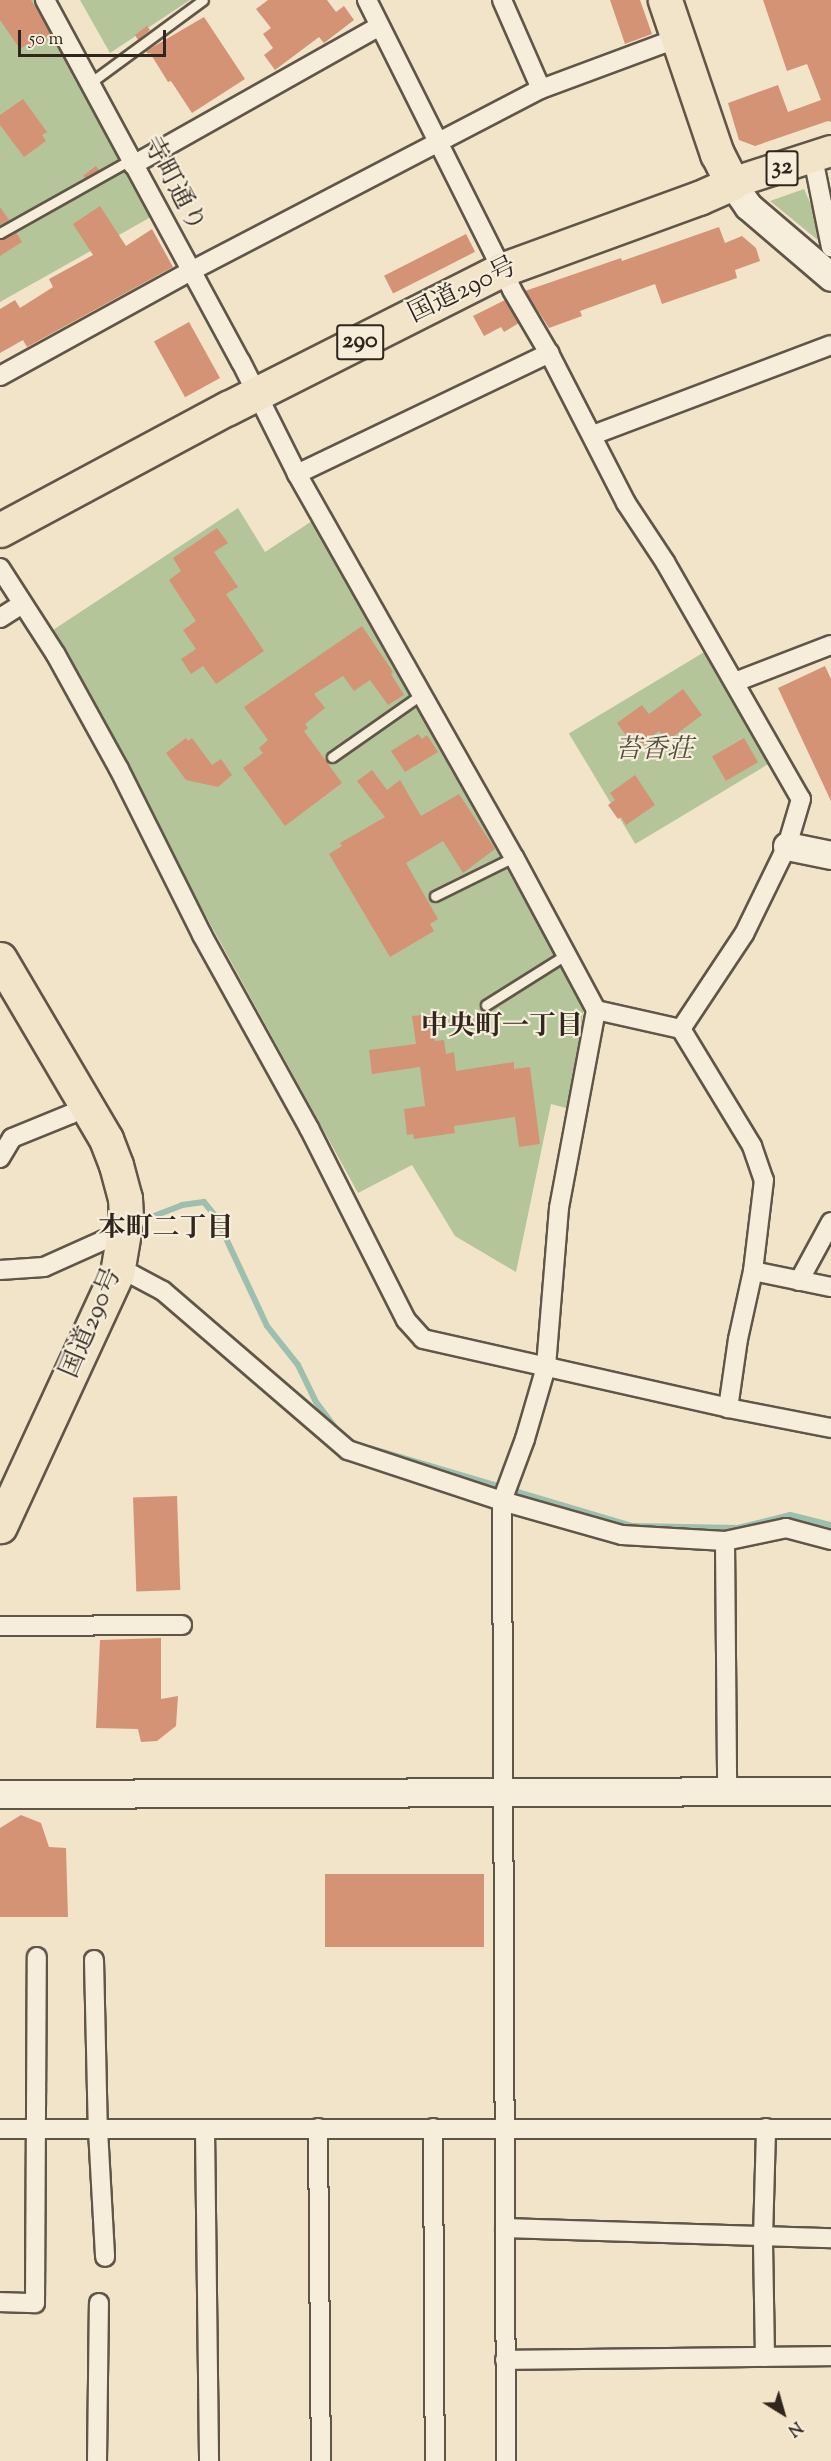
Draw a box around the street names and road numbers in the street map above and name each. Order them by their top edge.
street label: 寺町通り [135,132,211,238]
road number: 32 [766,147,798,189]
street label: 国道290号 [404,251,522,331]
road number: 290 [336,321,384,363]
street label: 国道290号 [55,1263,129,1383]

